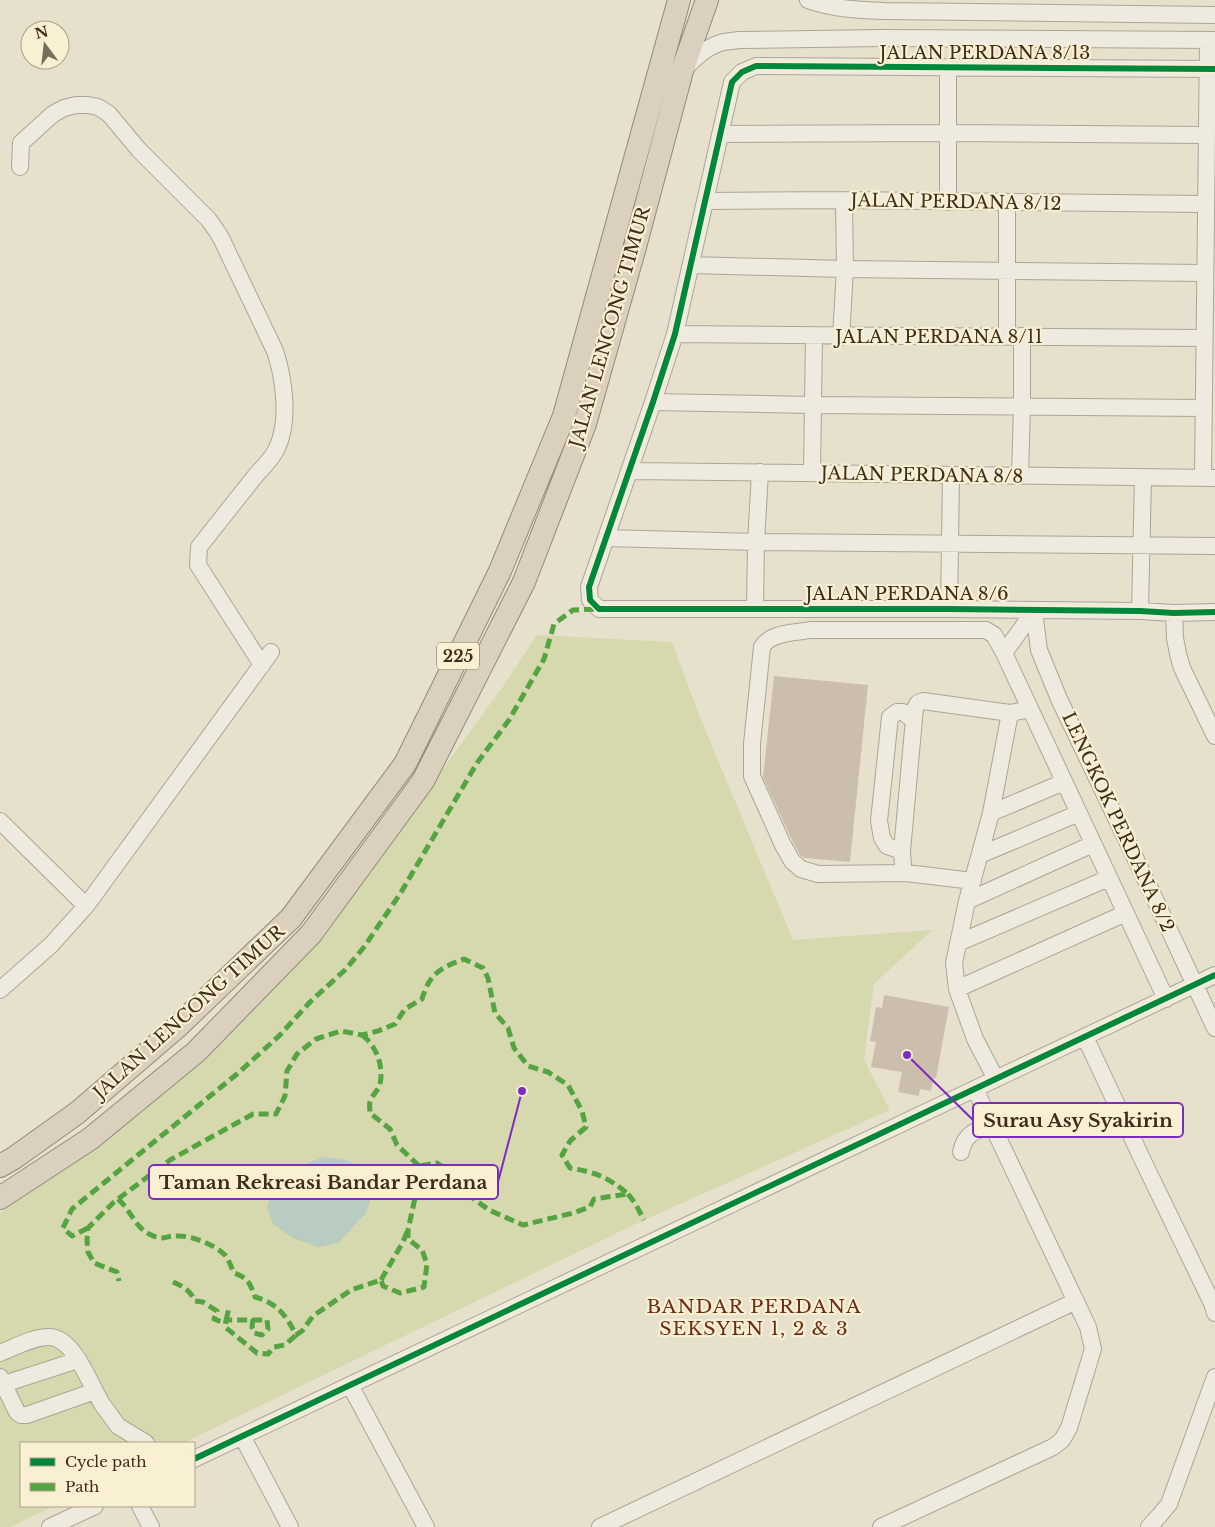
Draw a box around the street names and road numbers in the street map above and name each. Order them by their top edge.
street label: JALAN PERDANA 8/13 [878,42,1090,64]
street label: JALAN PERDANA 8/12 [848,189,1062,215]
street label: JALAN LENCONG TIMUR [564,203,655,452]
street label: JALAN PERDANA 8/11 [833,326,1043,348]
street label: JALAN PERDANA 8/8 [819,462,1023,488]
street label: JALAN PERDANA 8/6 [803,583,1009,605]
road number: 225 [437,642,479,669]
street label: LENGKOK PERDANA 8/2 [1057,709,1179,935]
street label: JALAN LENCONG TIMUR [87,920,290,1105]

